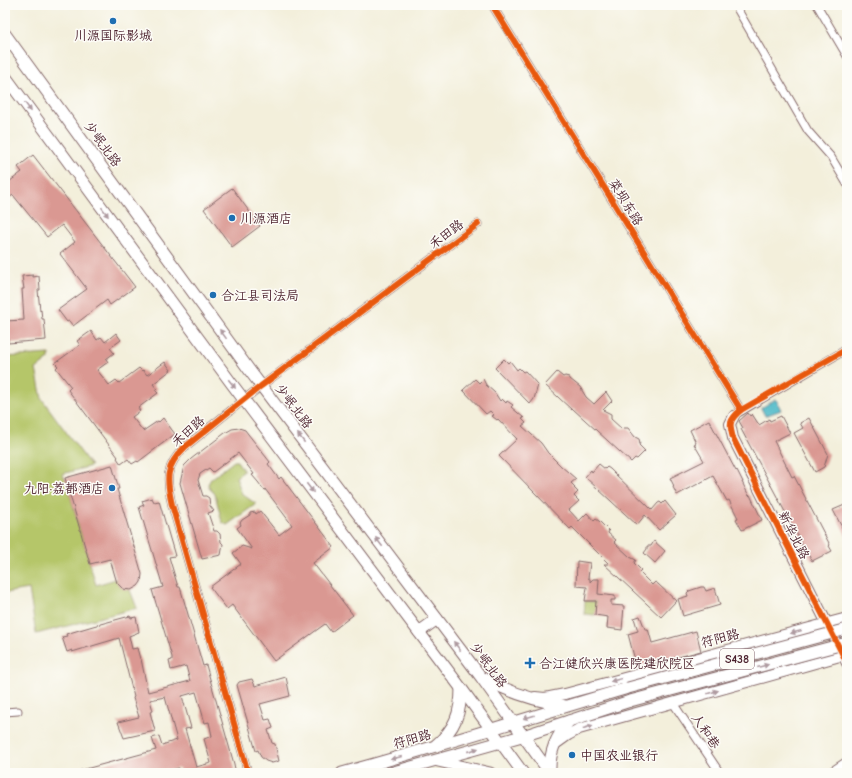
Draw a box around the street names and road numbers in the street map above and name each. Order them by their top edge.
street label: 少岷北路 [82,119,124,169]
street label: 菜坝东路 [606,176,646,228]
street label: 禾田路 [426,216,466,252]
street label: 少岷北路 [272,381,316,431]
street label: 禾田路 [168,413,208,449]
street label: 新华北路 [776,508,812,562]
street label: 符阳路 [699,626,741,650]
street label: 少岷北路 [468,640,510,690]
road number: S438 [720,649,754,669]
street label: 人和巷 [689,711,723,751]
street label: 符阳路 [391,726,433,752]

